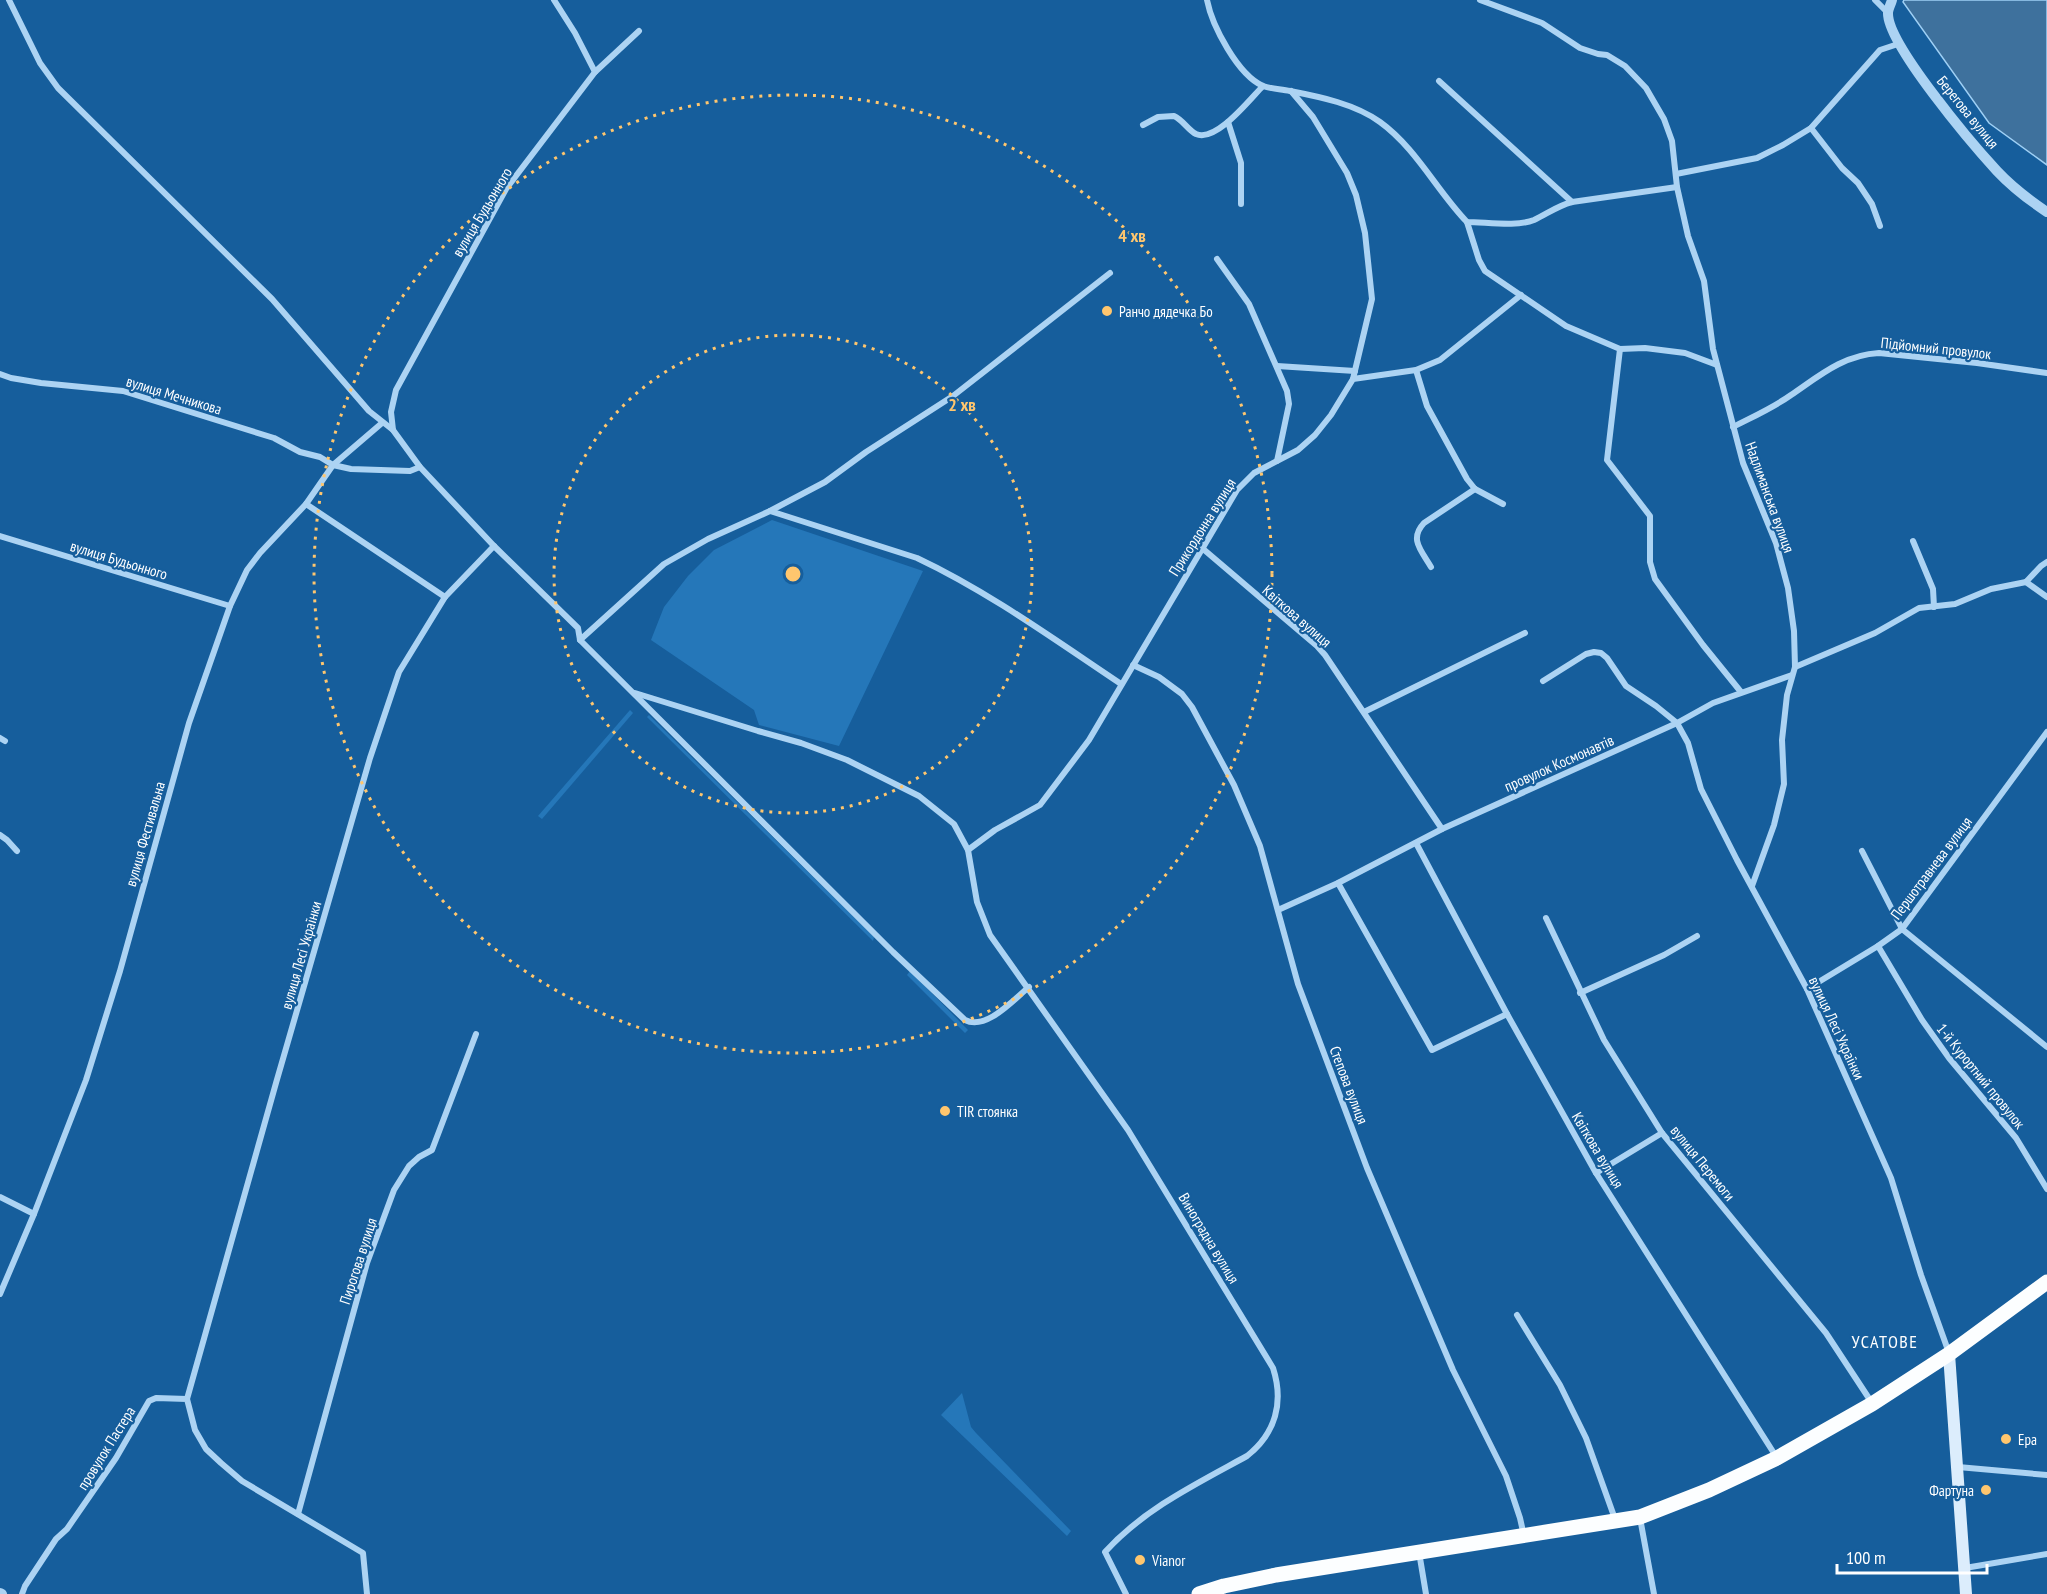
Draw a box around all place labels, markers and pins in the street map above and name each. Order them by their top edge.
place label: Ранчо дядечка Бо [1119,302,1213,321]
marker: Ранчо дядечка Бо [1100,304,1114,318]
centre of rings [783,564,803,584]
place label: TIR стоянка [957,1102,1018,1121]
marker: TIR стоянка [938,1104,952,1118]
place label: Ера [2018,1430,2037,1449]
marker: Ера [1999,1432,2013,1446]
place label: Фартуна [1929,1481,1974,1500]
marker: Фартуна [1979,1483,1993,1497]
place label: Vianor [1151,1551,1186,1570]
marker: Vianor [1133,1553,1147,1567]

